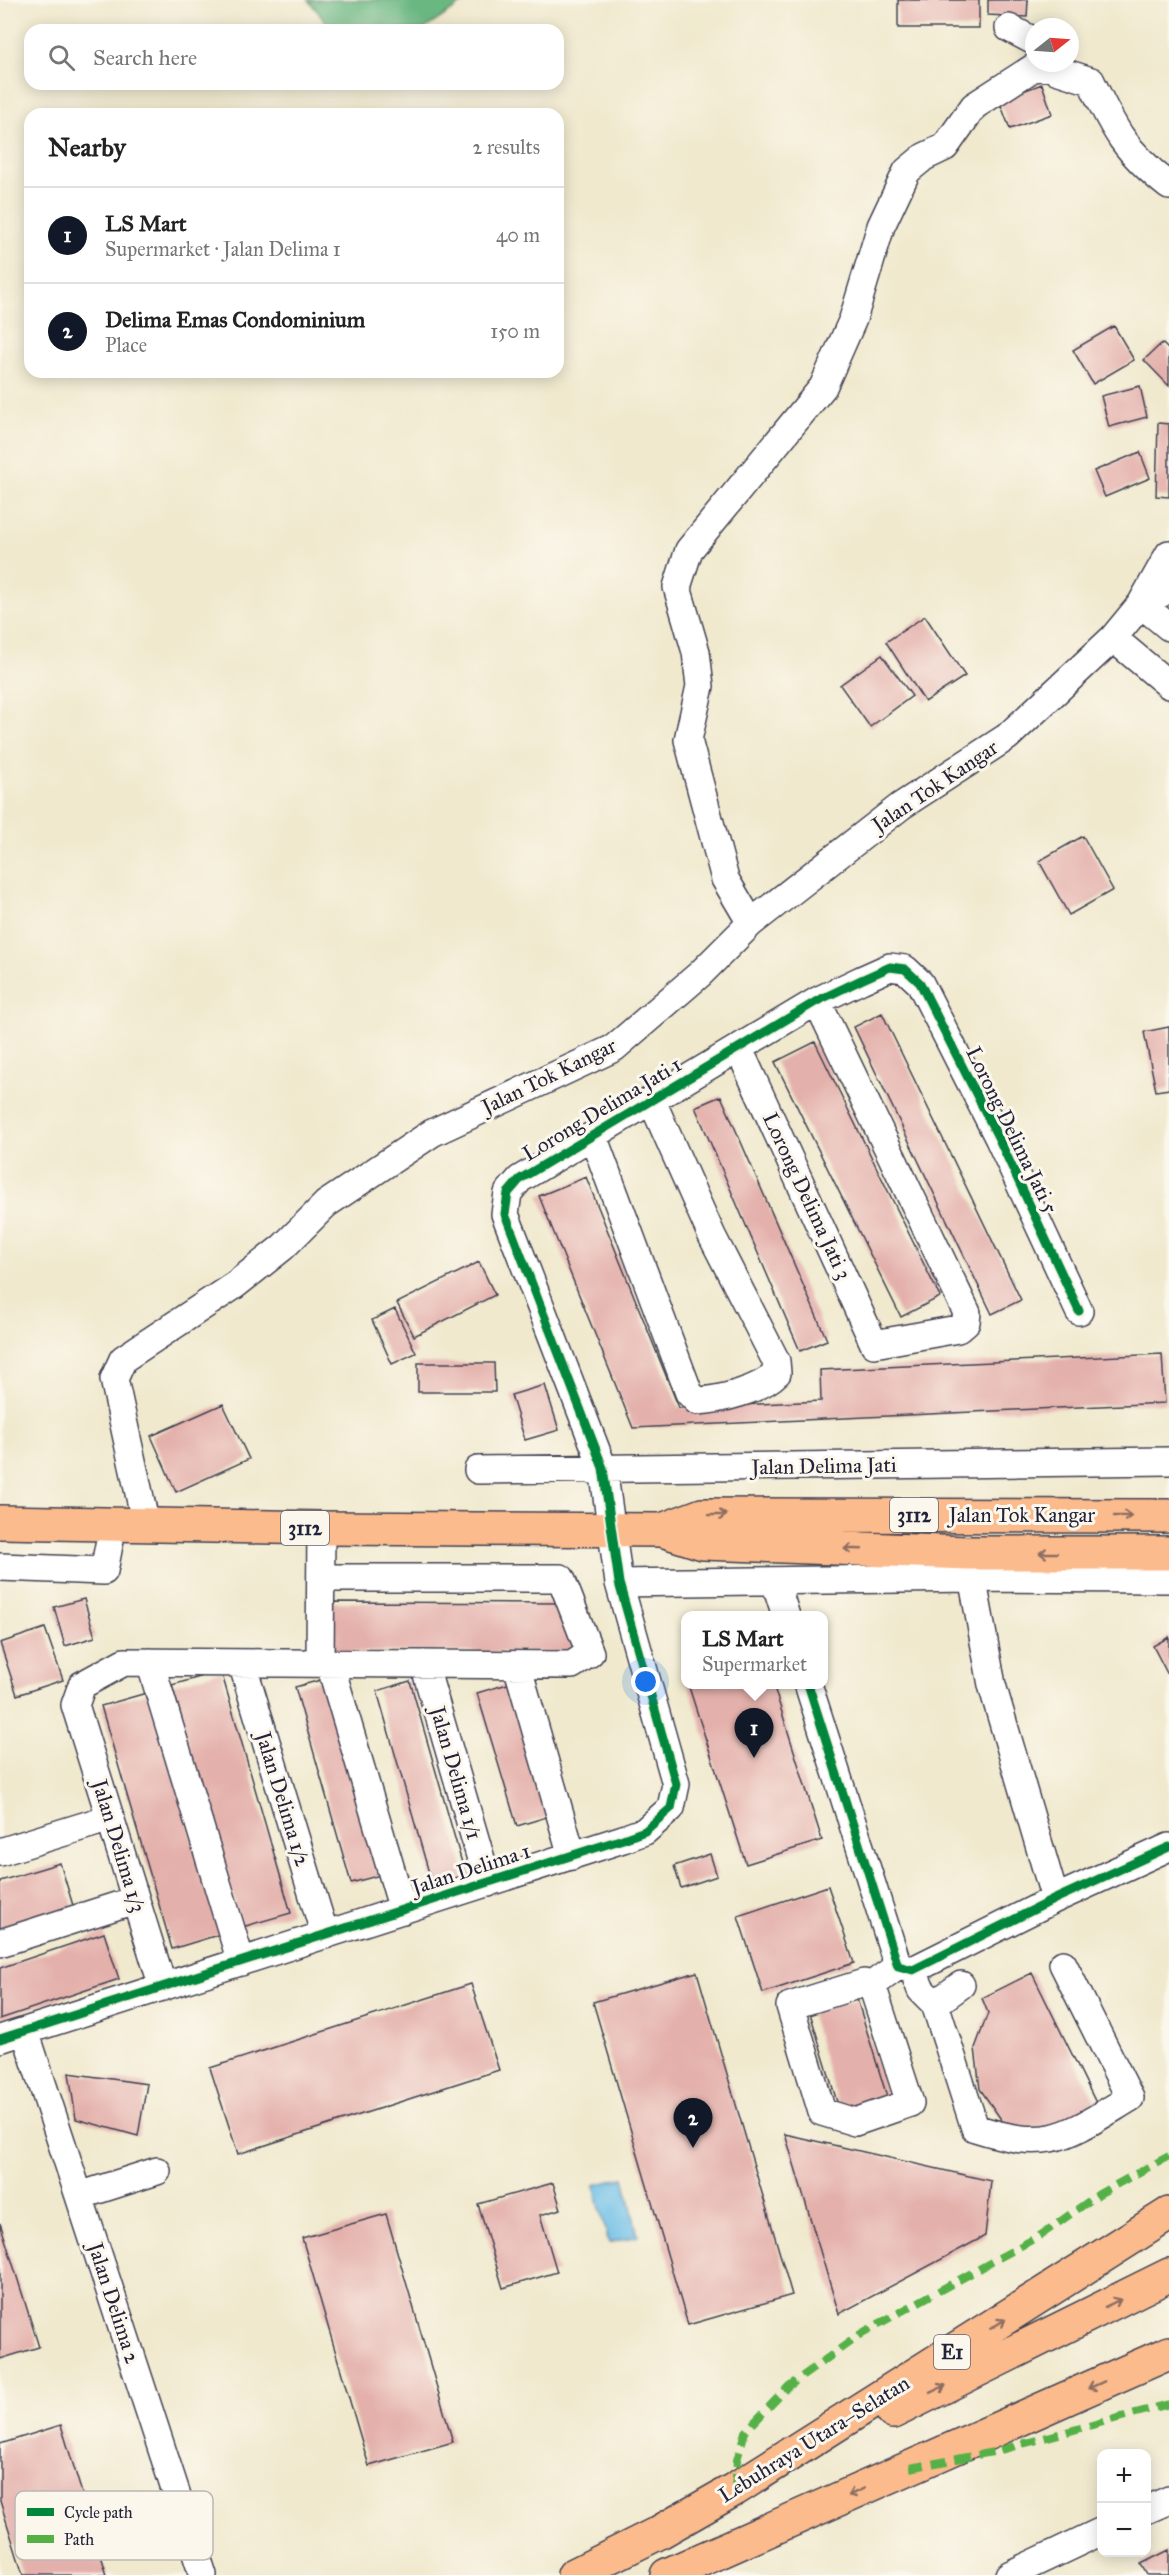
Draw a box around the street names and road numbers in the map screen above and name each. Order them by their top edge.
street label: Jalan Tok Kangar [865,734,1003,839]
street label: Jalan Tok Kangar [476,1032,621,1121]
street label: Lorong Delima Jati 5 [960,1042,1064,1218]
street label: Lorong Delima Jati 1 [518,1051,686,1167]
street label: Lorong Delima Jati 3 [757,1108,857,1284]
street label: Jalan Delima Jati [749,1452,897,1480]
road number: 3112 [890,1498,938,1532]
street label: Jalan Tok Kangar [947,1502,1095,1528]
road number: 3112 [281,1511,329,1545]
street label: Jalan Delima 1/1 [424,1701,487,1843]
street label: Jalan Delima 1/2 [250,1727,316,1870]
street label: Jalan Delima 1/3 [86,1775,152,1916]
street label: Jalan Delima 1 [406,1838,534,1901]
street label: Jalan Delima 2 [82,2237,146,2367]
road number: E1 [934,2335,970,2369]
street label: Lebuhraya Utara–Selatan [714,2370,914,2508]

